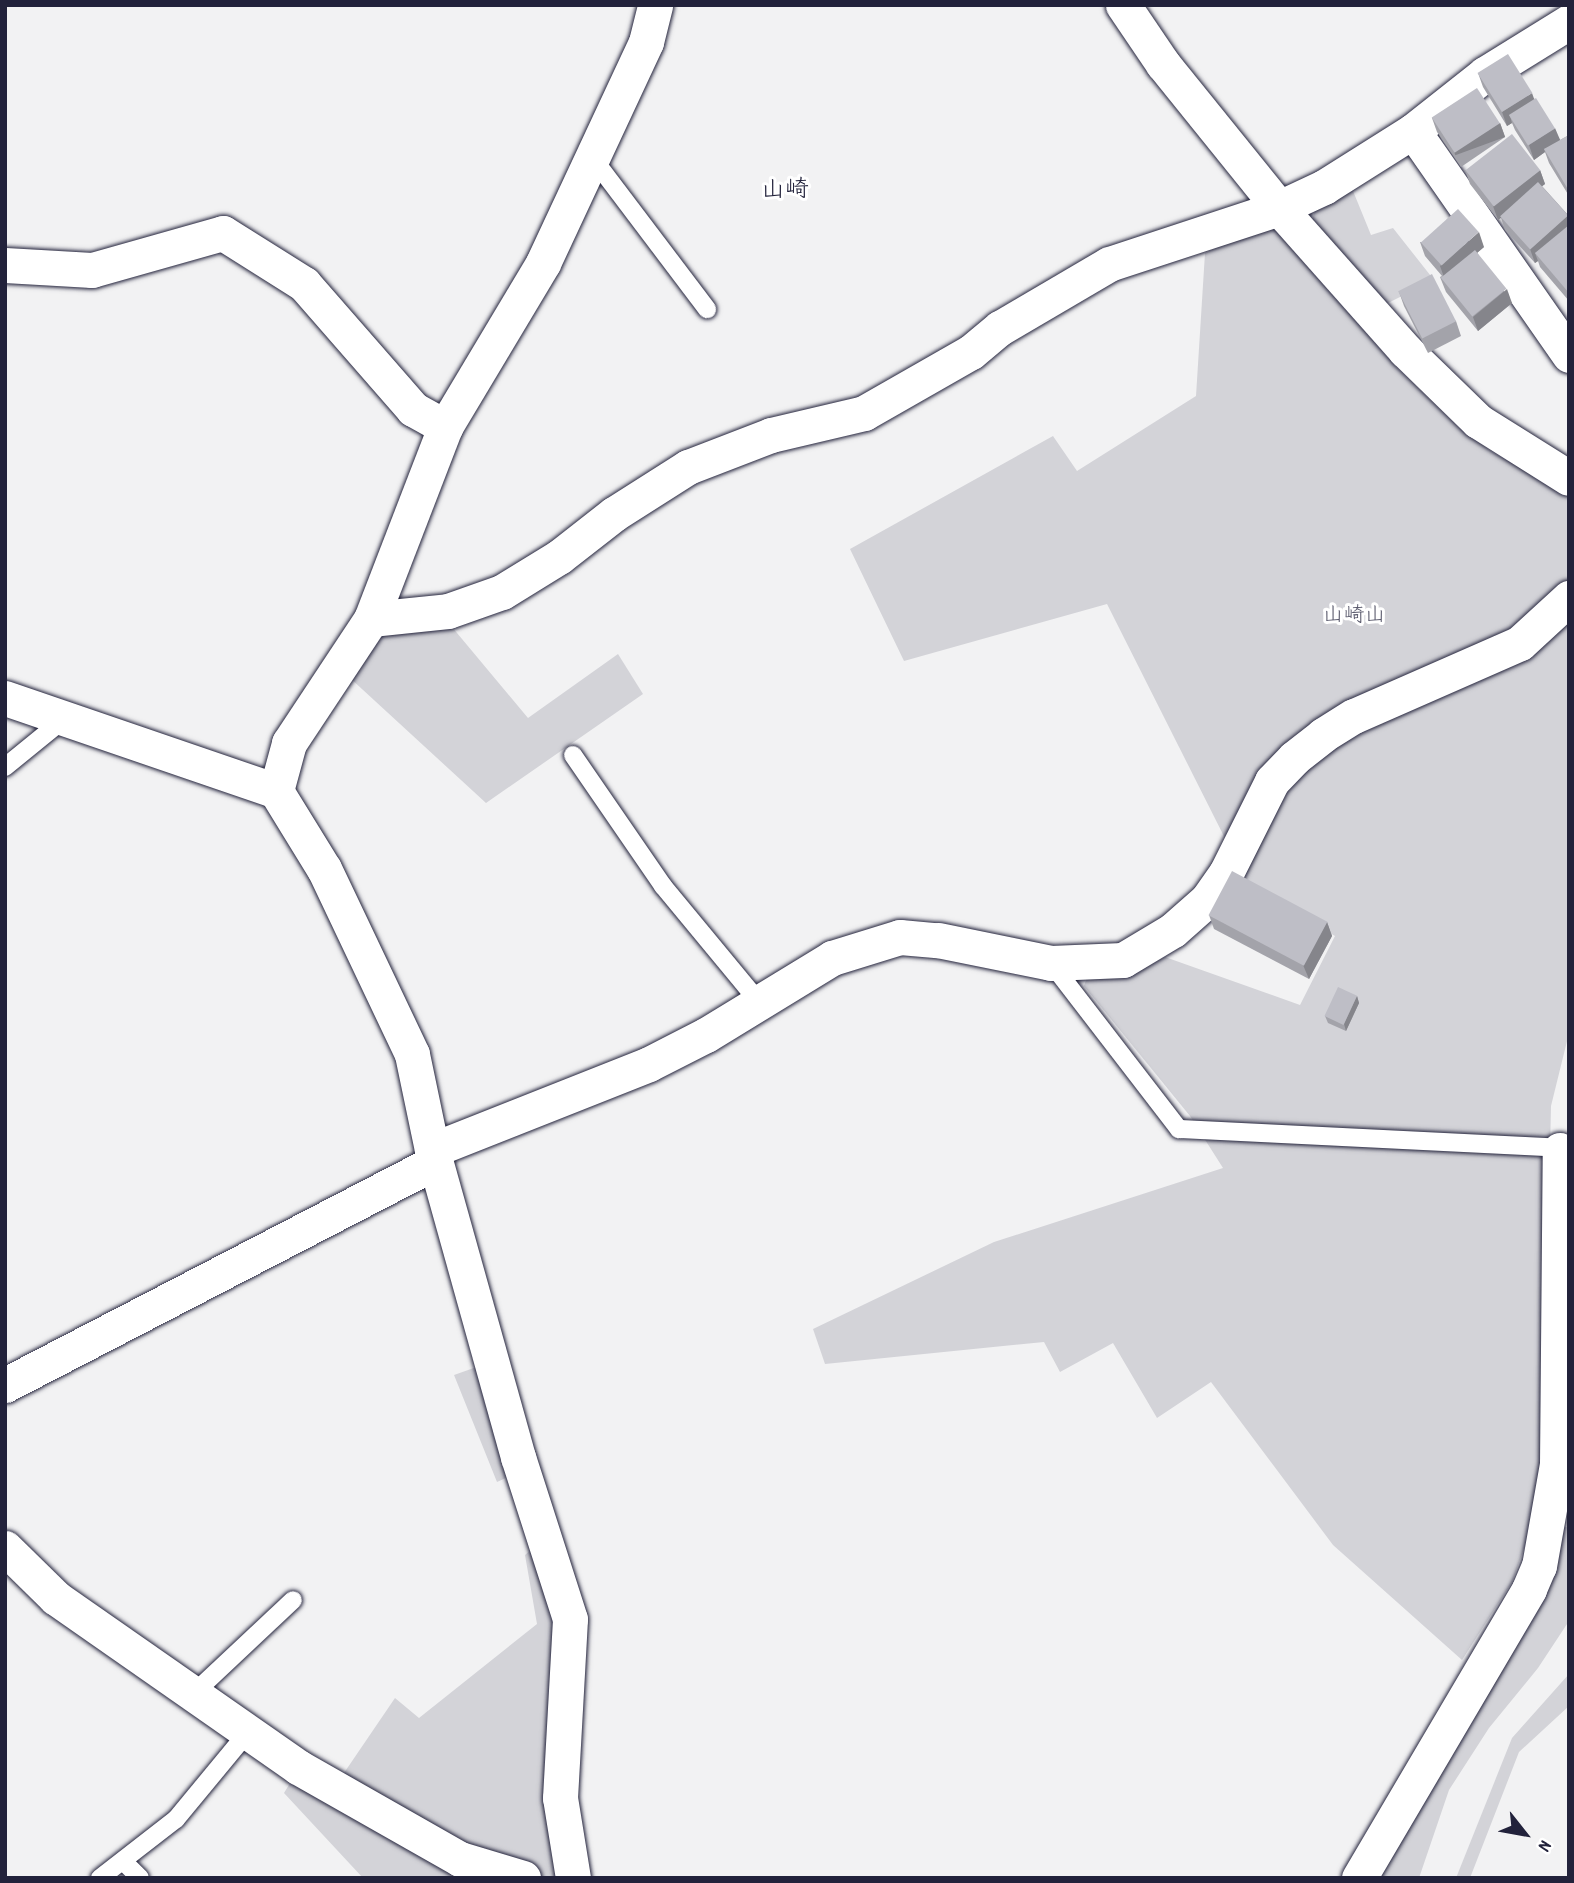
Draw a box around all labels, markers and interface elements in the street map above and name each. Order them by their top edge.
district label: 山崎 [761,178,809,206]
park label: 山崎山 [1323,604,1385,630]
north arrow [1490,1799,1560,1869]
text: N [1529,1834,1557,1856]

